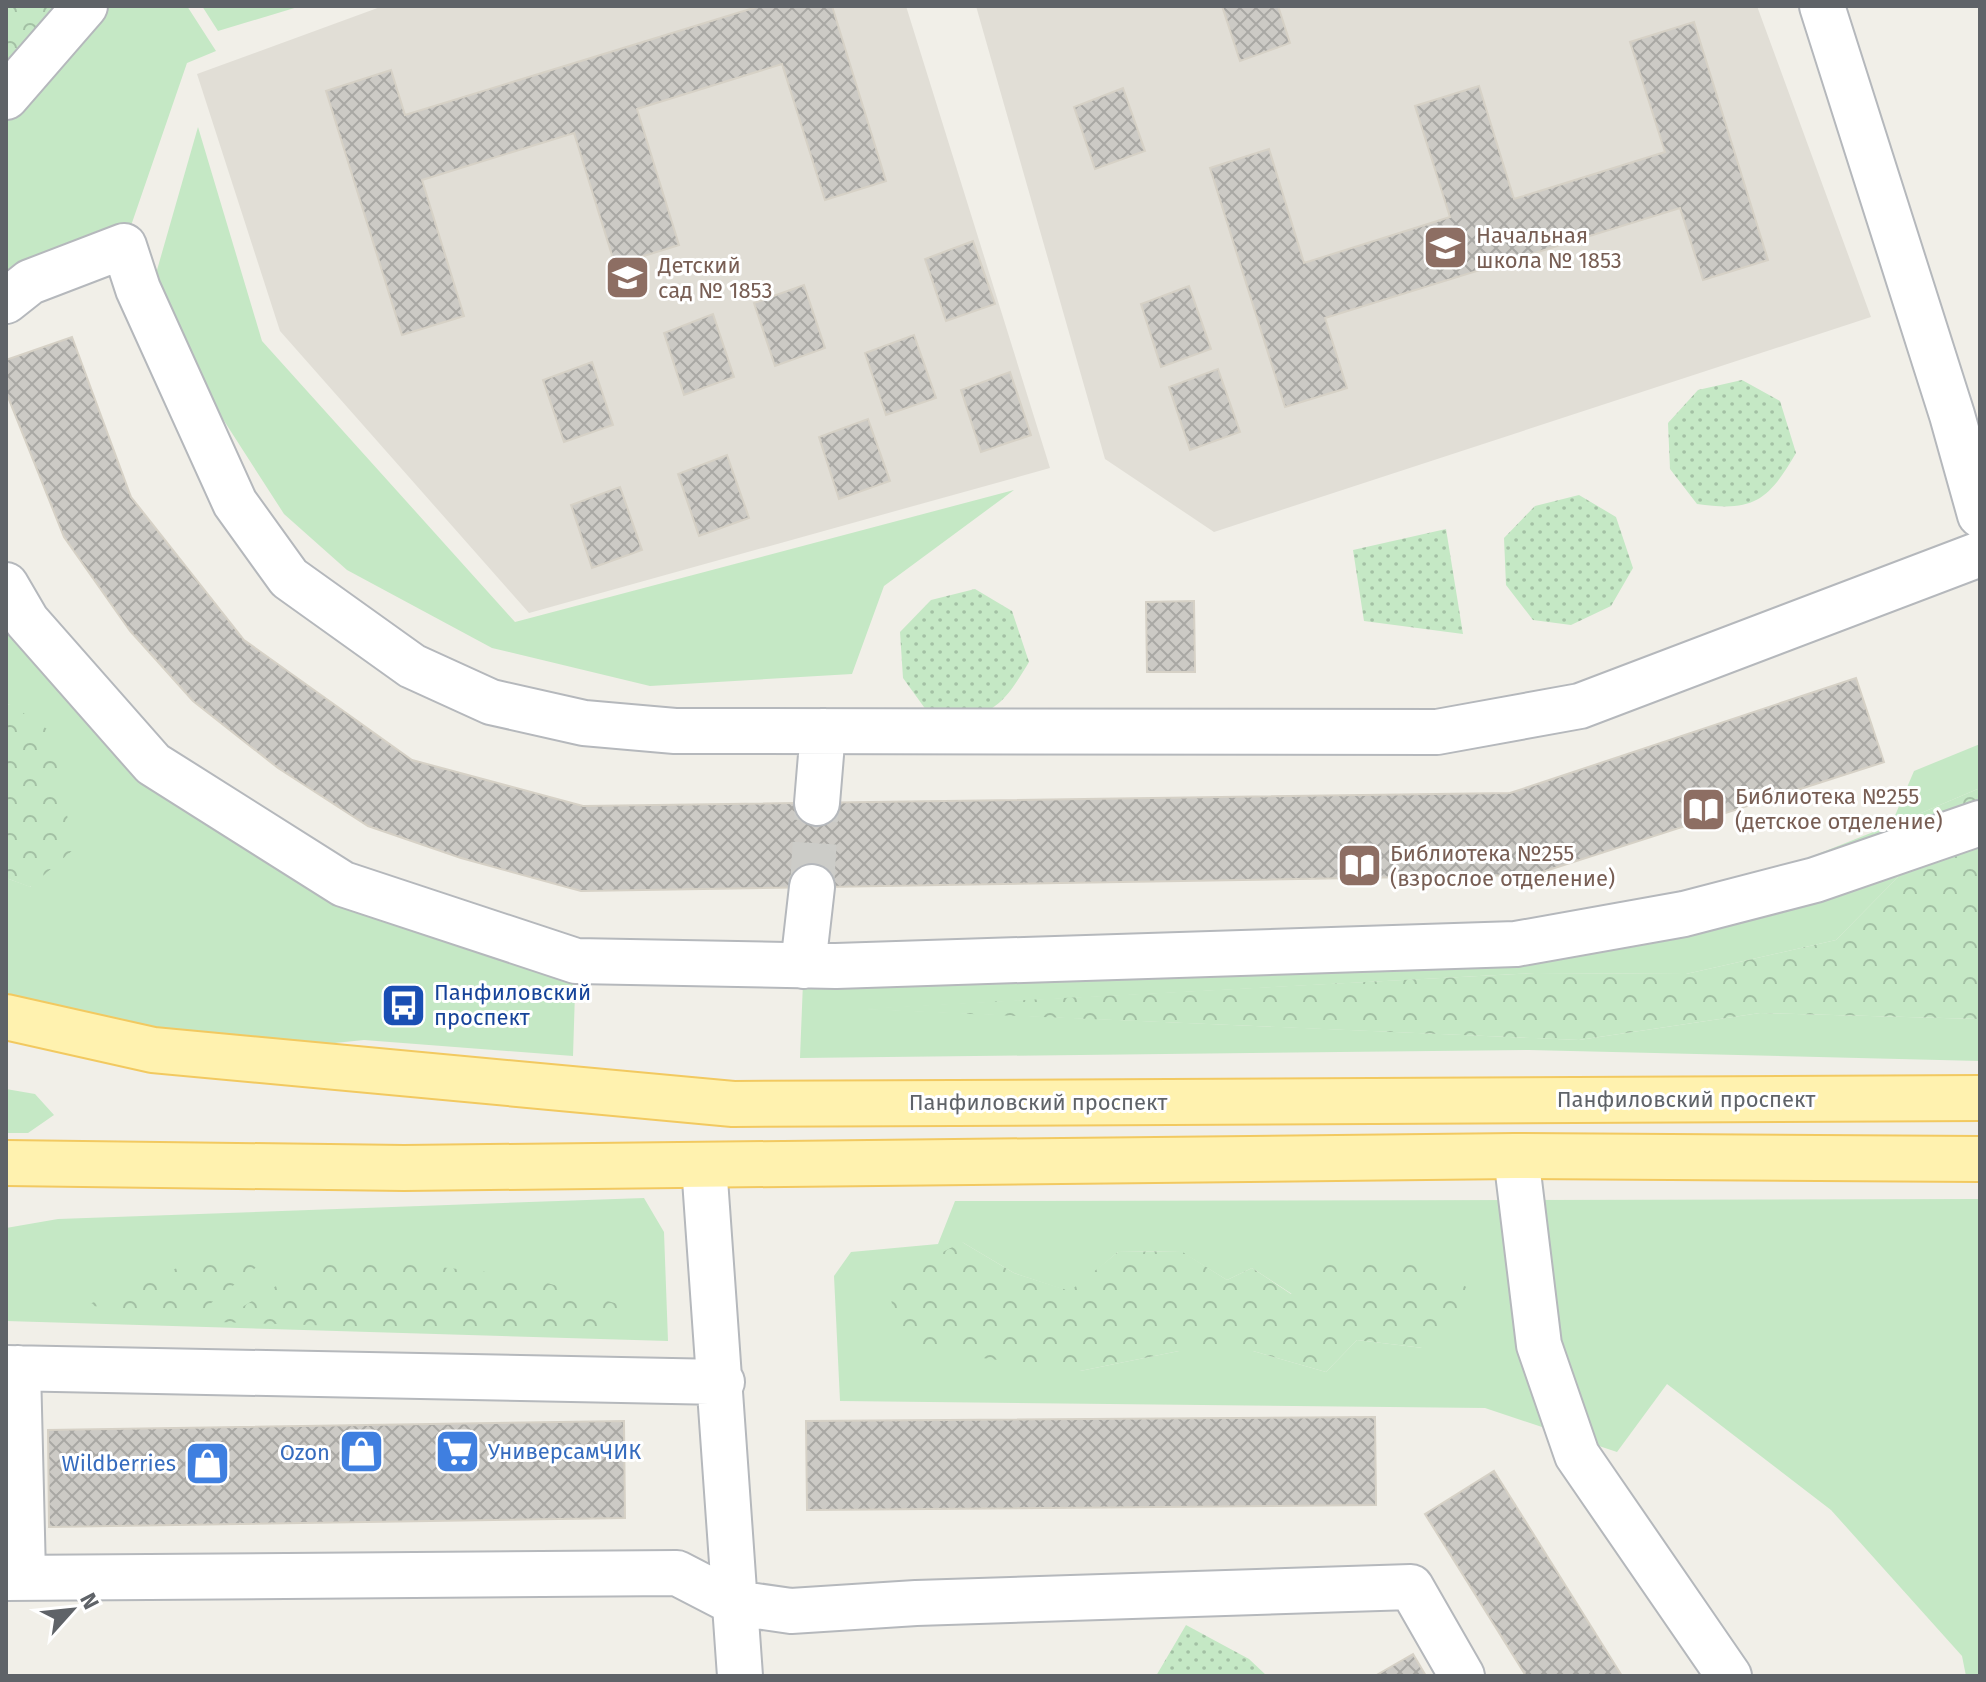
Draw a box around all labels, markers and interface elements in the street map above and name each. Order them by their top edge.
place label: Начальная школа № 1853 [1476,222,1622,274]
school or university icon: Начальная школа № 1853 [1421,224,1469,272]
place label: Детский сад № 1853 [657,252,772,304]
school or university icon: Детский сад № 1853 [603,254,651,302]
place label: Библиотека №255 (детское отделение) [1735,783,1943,835]
library icon: Библиотека №255 (детское отделение) [1680,785,1728,833]
place label: Библиотека №255 (взрослое отделение) [1390,840,1615,892]
library icon: Библиотека №255 (взрослое отделение) [1335,842,1383,890]
place label: Панфиловский проспект [434,979,591,1031]
bus stop icon: Панфиловский проспект [379,981,427,1029]
street label: Панфиловский проспект [1557,1086,1815,1113]
street label: Панфиловский проспект [909,1089,1167,1116]
supermarket icon: УниверсамЧИК [433,1427,481,1475]
shop icon: Ozon [337,1428,385,1476]
place label: УниверсамЧИК [488,1438,641,1465]
shop icon: Wildberries [183,1439,231,1487]
place label: Ozon [280,1439,330,1466]
place label: Wildberries [62,1450,176,1477]
north arrow [32,1570,112,1650]
text: N [74,1589,105,1614]

